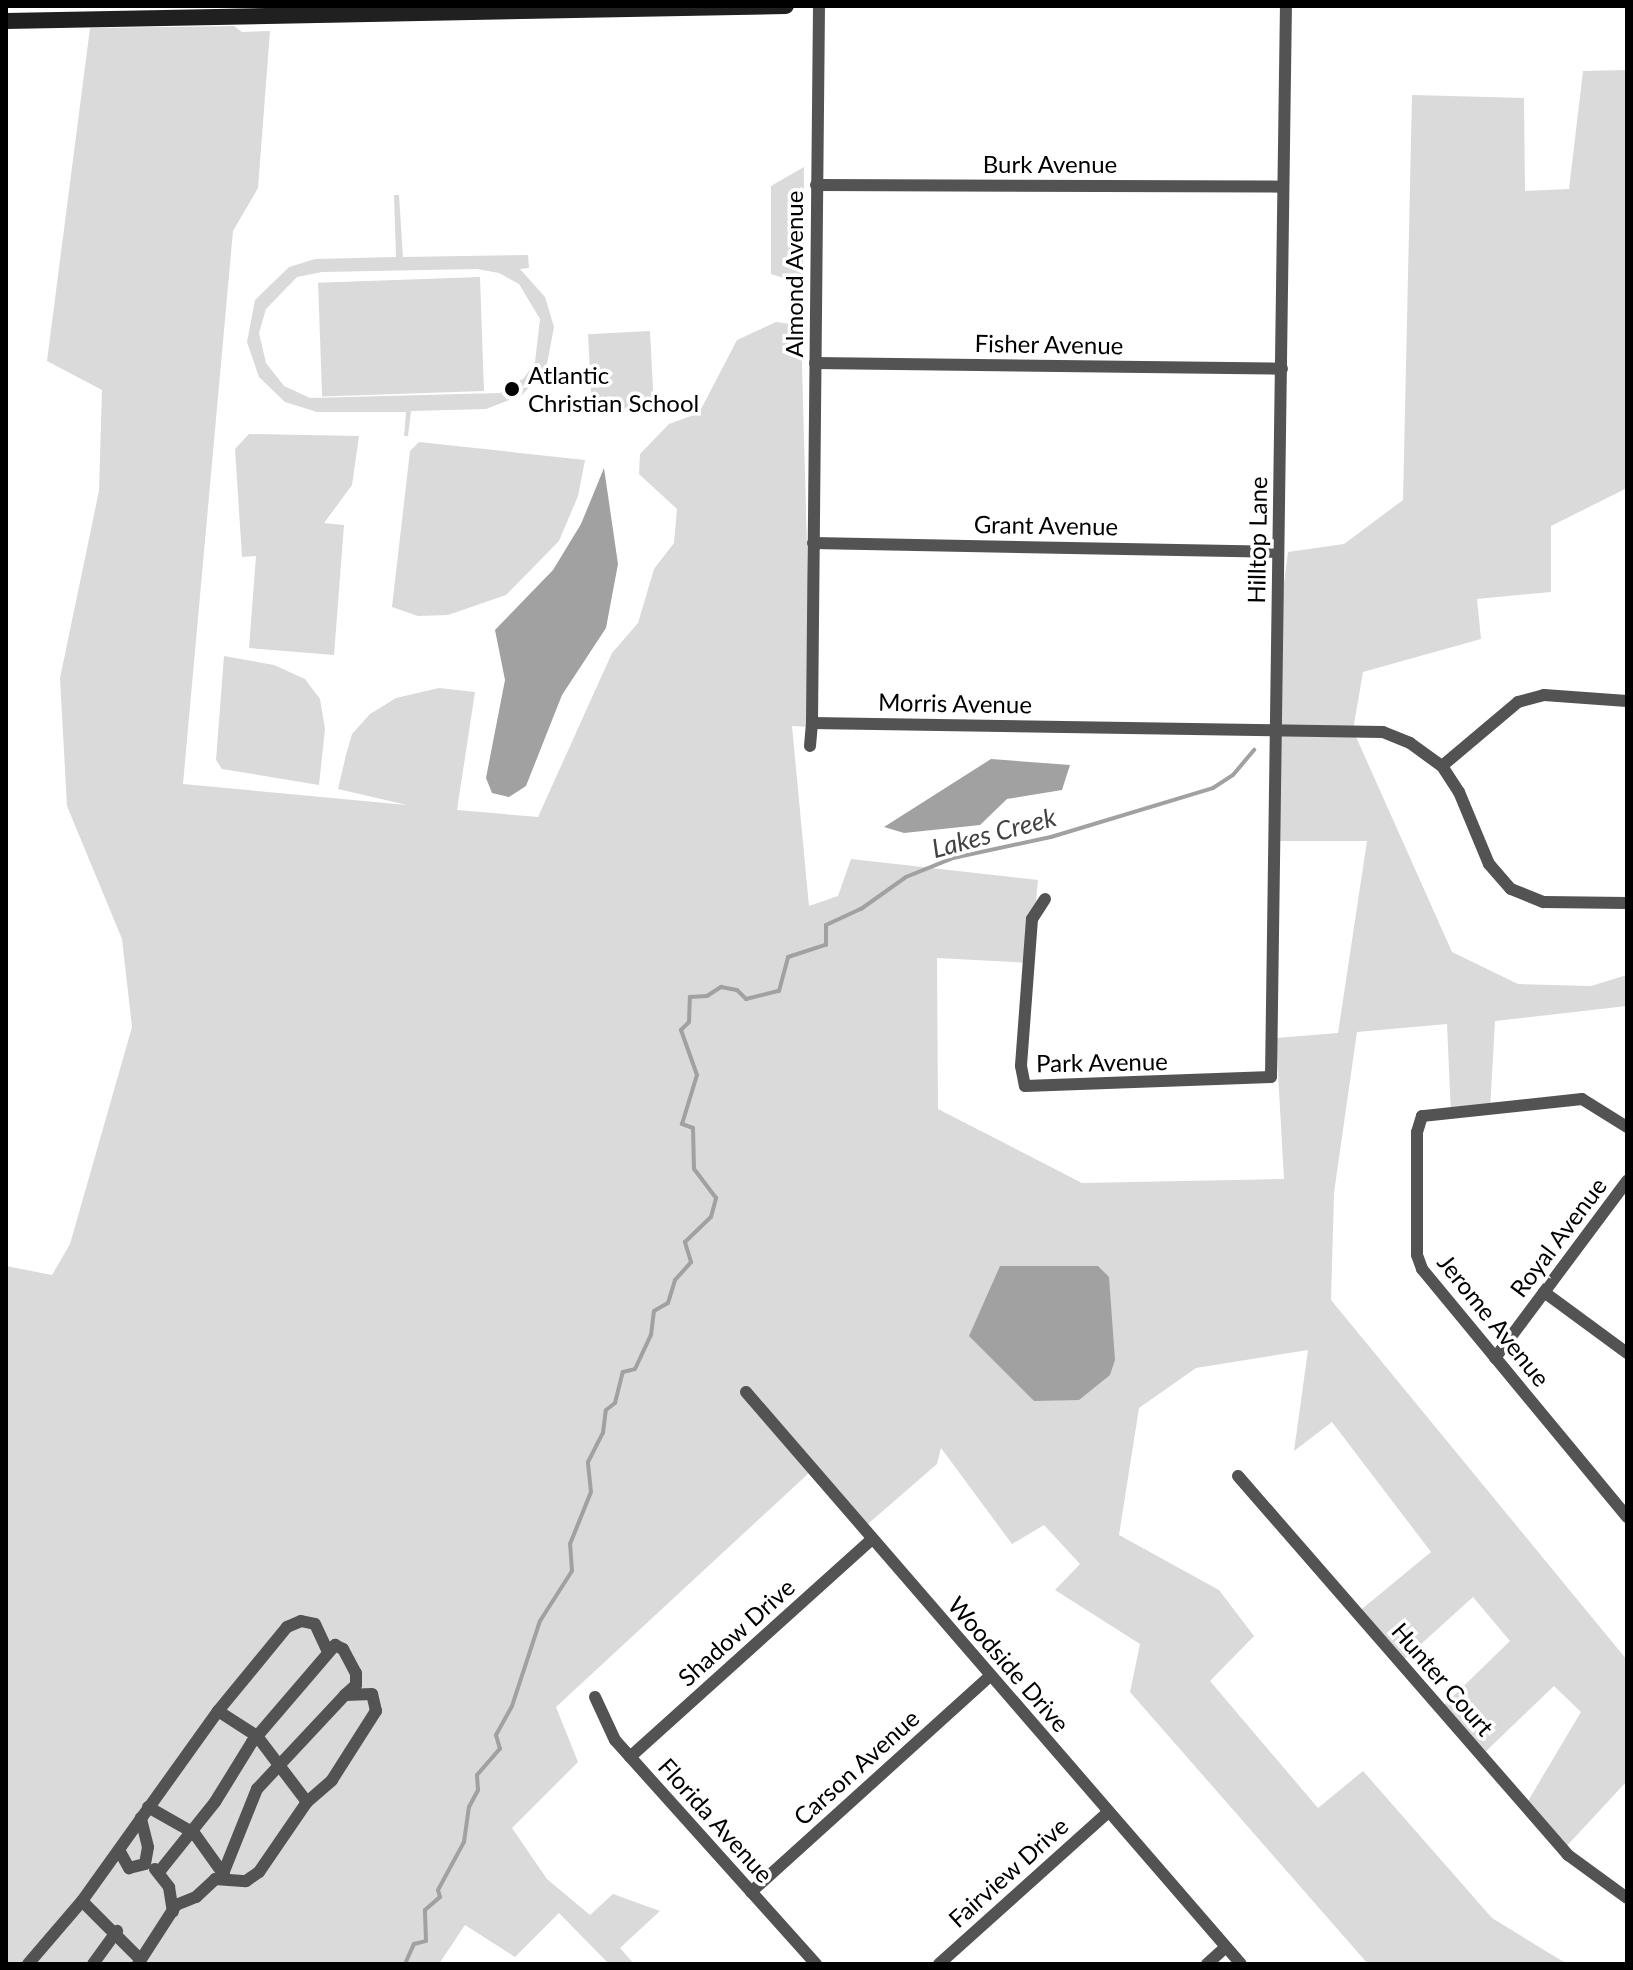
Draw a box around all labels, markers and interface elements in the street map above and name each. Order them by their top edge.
street label: Burk Avenue [982,150,1118,178]
street label: Almond Avenue [780,190,808,358]
street label: Fisher Avenue [974,328,1124,360]
place label: Atlantic Christian School [528,361,699,417]
marker: Atlantic Christian School [503,380,521,398]
street label: Hilltop Lane [1241,476,1273,604]
street label: Grant Avenue [973,509,1119,541]
street label: Morris Avenue [877,687,1033,719]
water label: Lakes Creek [928,801,1060,865]
street label: Park Avenue [1036,1046,1168,1078]
street label: Royal Avenue [1504,1171,1612,1303]
street label: Jerome Avenue [1432,1248,1556,1392]
street label: Shadow Drive [672,1572,800,1692]
street label: Woodside Drive [942,1590,1076,1738]
street label: Hunter Court [1386,1616,1500,1742]
street label: Carson Avenue [787,1703,925,1831]
street label: Florida Avenue [652,1752,780,1888]
street label: Fairview Drive [942,1811,1074,1933]

